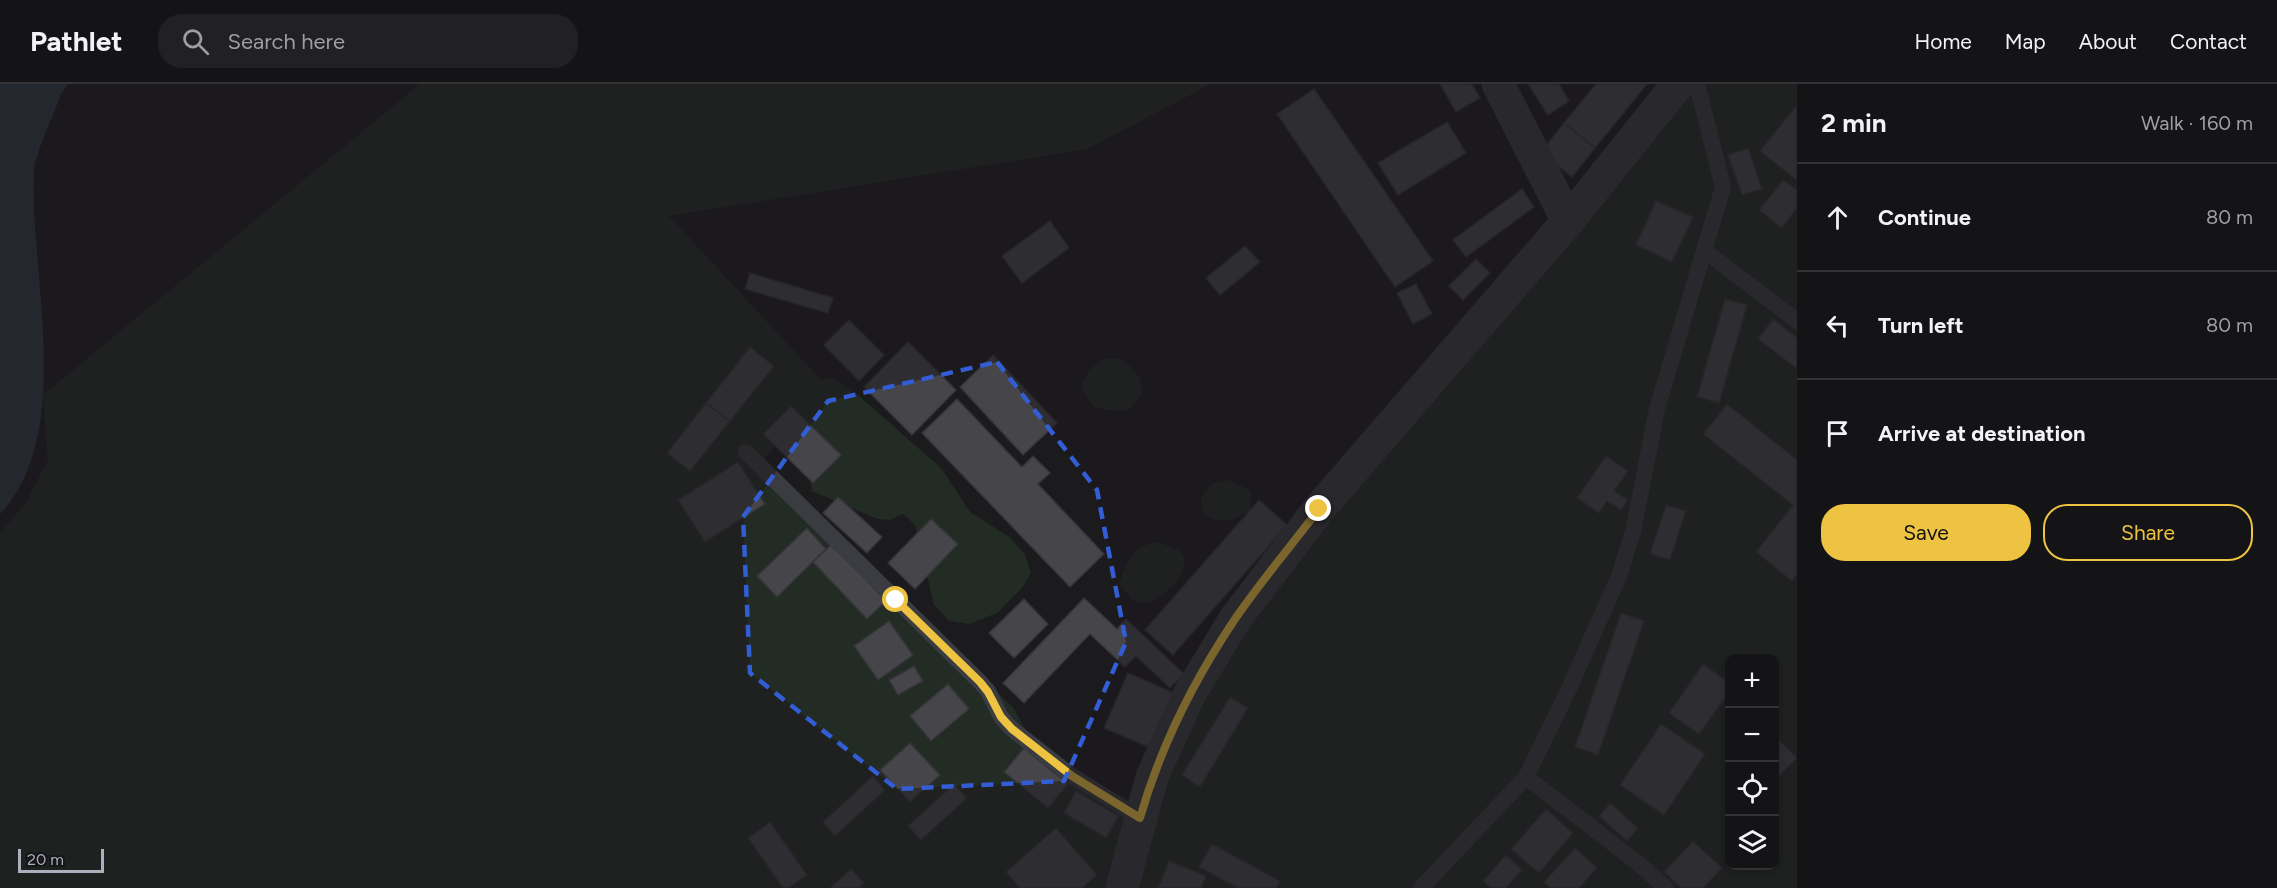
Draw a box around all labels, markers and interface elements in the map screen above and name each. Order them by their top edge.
search box [158,14,578,68]
text: Pathlet [30,24,122,58]
icon: search [179,25,212,58]
text: Search here [227,28,345,55]
text: Home [1915,29,1972,54]
text: Map [2005,29,2046,54]
text: About [2079,29,2137,54]
text: Contact [2170,29,2247,54]
text: 2 min [1821,107,1887,139]
text: Walk · 160 m [2141,111,2253,135]
icon: ahead [1821,201,1854,234]
text: Continue [1878,204,1971,231]
text: 80 m [2206,205,2253,229]
icon: left [1821,309,1854,342]
text: Turn left [1878,312,1964,339]
text: 80 m [2206,313,2253,337]
icon: arrive [1821,417,1854,450]
text: Arrive at destination [1878,420,2086,447]
route end [1305,495,1331,521]
button: Save [1821,504,2031,561]
button: Share [2043,504,2253,561]
route start [882,586,908,612]
map controls [1725,654,1779,870]
button: + [1725,654,1779,708]
button: − [1725,708,1779,762]
button: locate [1725,762,1779,816]
button: layers [1725,816,1779,870]
scale bar [18,846,104,874]
text: 20 m [27,850,64,869]

